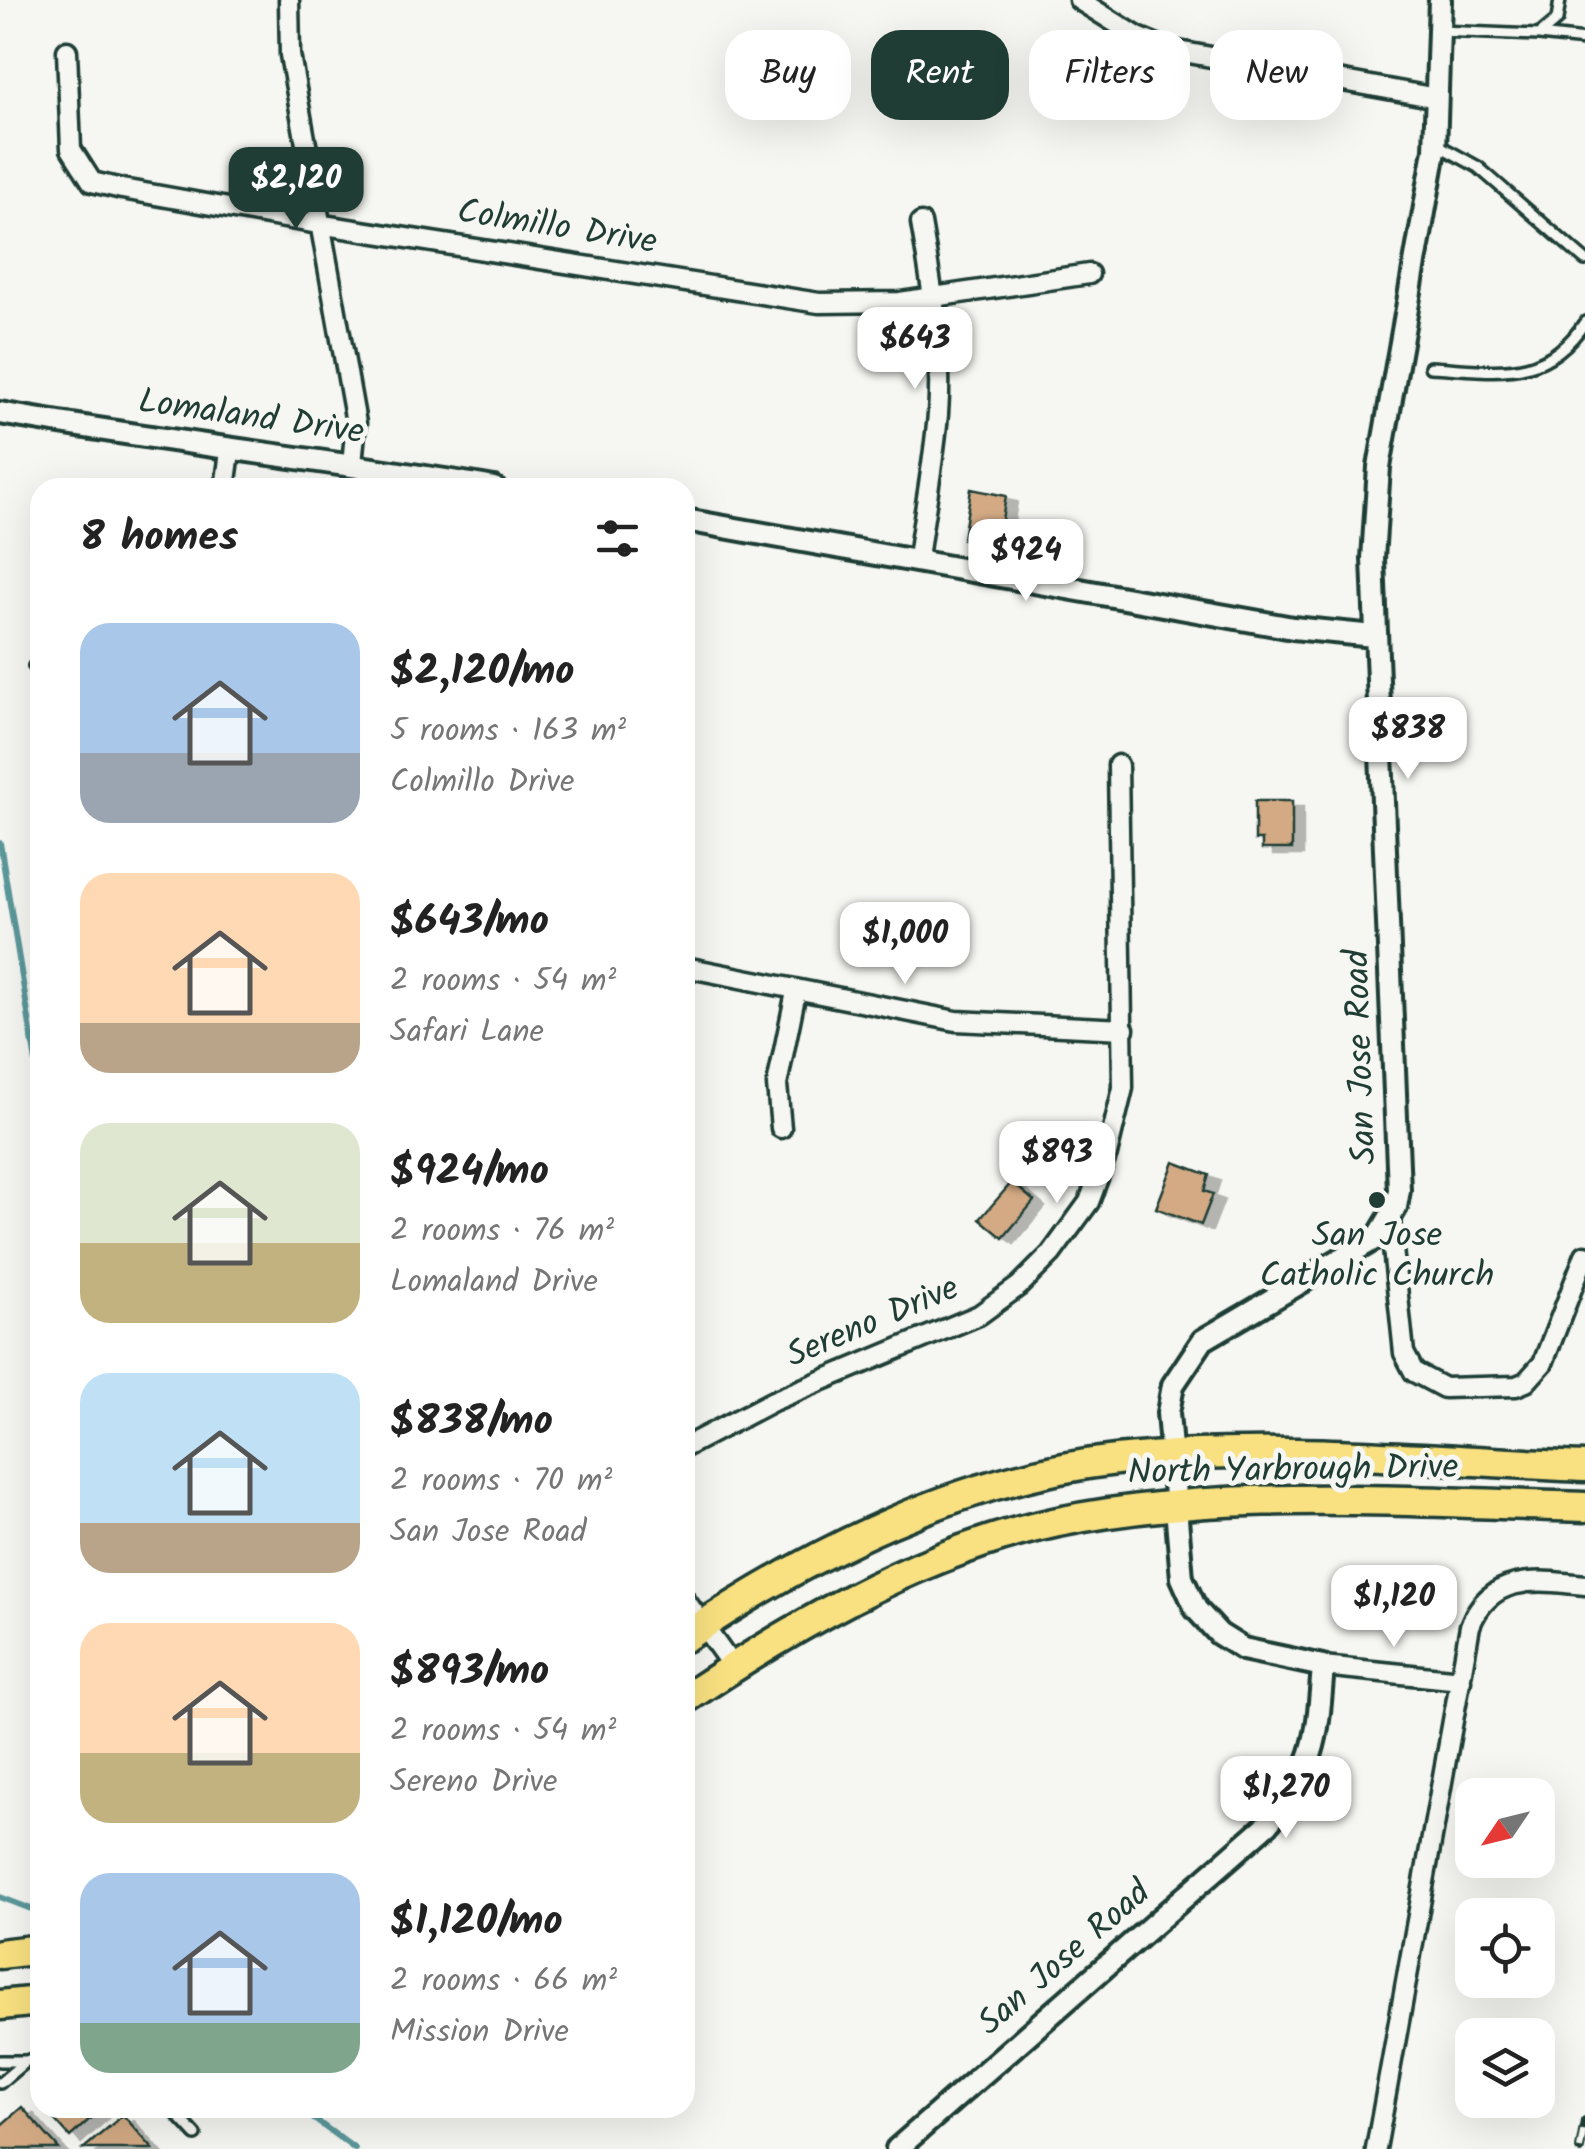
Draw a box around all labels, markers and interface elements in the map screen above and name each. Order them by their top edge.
chip: Buy [725,30,851,120]
chip: Rent [871,30,1009,120]
chip: Filters [1029,30,1190,120]
chip: New [1210,30,1343,120]
pin: $2,120 [215,147,377,232]
text: $2,120 [251,154,341,205]
street label: Colmillo Drive [453,185,661,271]
pin: $643 [856,307,974,392]
text: $643 [879,314,951,365]
street label: Lomaland Drive [135,374,368,462]
text: 8 homes [80,505,238,572]
icon: filters [590,511,645,566]
pin: $924 [967,519,1085,604]
text: $924 [990,526,1062,577]
text: $2,120/mo [390,639,574,706]
icon: home [160,663,280,783]
pin: $838 [1349,697,1467,782]
text: $838 [1371,704,1445,755]
text: 5 rooms · 163 m² [390,706,626,757]
text: Colmillo Drive [390,757,574,808]
text: $643/mo [390,889,549,956]
pin: $1,000 [824,902,986,987]
text: $1,000 [862,909,948,960]
icon: home [160,913,280,1033]
street label: San Jose Road [1330,947,1394,1165]
text: 2 rooms · 54 m² [390,956,616,1007]
text: Safari Lane [390,1007,544,1058]
pin: $893 [998,1121,1116,1206]
text: $893 [1021,1128,1093,1179]
text: $924/mo [390,1139,549,1206]
icon: home [160,1163,280,1283]
marker: San Jose Catholic Church [1366,1189,1388,1211]
text: 2 rooms · 76 m² [390,1206,614,1257]
place label: San Jose Catholic Church [1260,1209,1494,1305]
text: Lomaland Drive [390,1257,598,1308]
street label: Sereno Drive [778,1261,968,1385]
text: $838/mo [390,1389,553,1456]
icon: home [160,1413,280,1533]
street label: North Yarbrough Drive [1127,1440,1459,1502]
text: 2 rooms · 70 m² [390,1456,612,1507]
text: San Jose Road [390,1507,586,1558]
pin: $1,120 [1313,1565,1475,1650]
text: $1,120 [1353,1572,1435,1623]
text: $893/mo [390,1639,549,1706]
icon: home [160,1663,280,1783]
text: 2 rooms · 54 m² [390,1706,616,1757]
pin: $1,270 [1205,1756,1367,1841]
text: Sereno Drive [390,1757,558,1808]
text: $1,270 [1242,1763,1330,1814]
north arrow [1455,1778,1555,1878]
map controls [1455,1778,1555,2118]
street label: San Jose Road [966,1866,1166,2051]
text: $1,120/mo [390,1889,563,1956]
button: locate [1455,1898,1555,1998]
icon: home [160,1913,280,2033]
text: 2 rooms · 66 m² [390,1956,617,2007]
text: Mission Drive [390,2007,569,2058]
button: layers [1455,2018,1555,2118]

